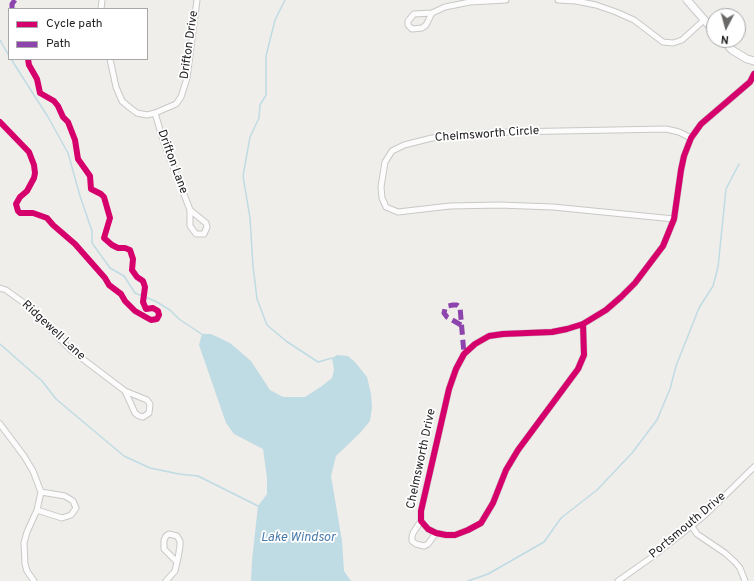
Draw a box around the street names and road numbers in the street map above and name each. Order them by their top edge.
street label: Drifton Drive [178,10,202,80]
street label: Chelmsworth Circle [434,124,540,146]
street label: Drifton Lane [154,128,190,196]
street label: Ridgewell Lane [18,298,88,364]
street label: Chelmsworth Drive [404,408,440,510]
street label: Portsmouth Drive [647,490,729,562]

